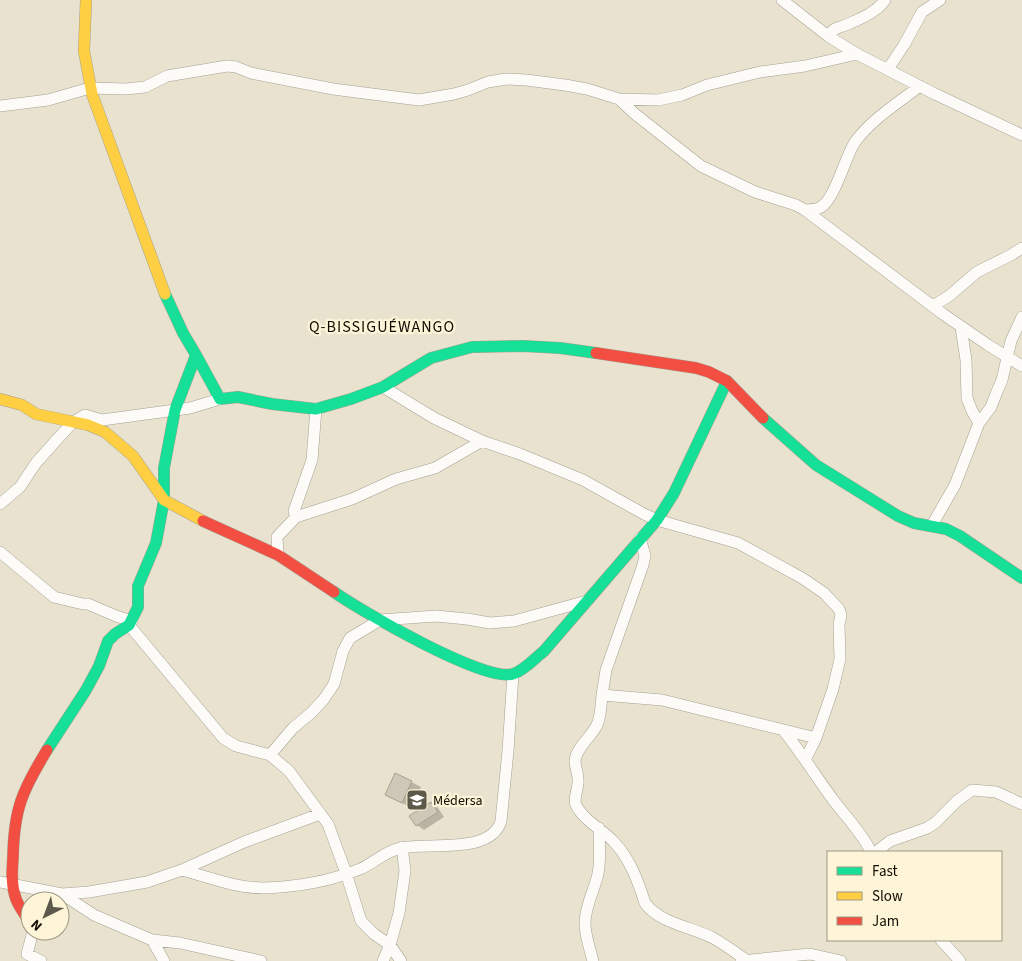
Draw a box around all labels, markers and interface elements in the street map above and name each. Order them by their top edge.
district label: Q-BISSIGUÉWANGO [309,316,455,338]
school or university icon: Médersa [405,788,429,812]
place label: Médersa [433,791,483,811]
legend [827,851,1002,941]
text: Fast [872,861,898,882]
text: Slow [872,886,903,907]
north arrow [20,891,70,941]
text: Jam [872,911,899,932]
text: N [27,914,47,935]

